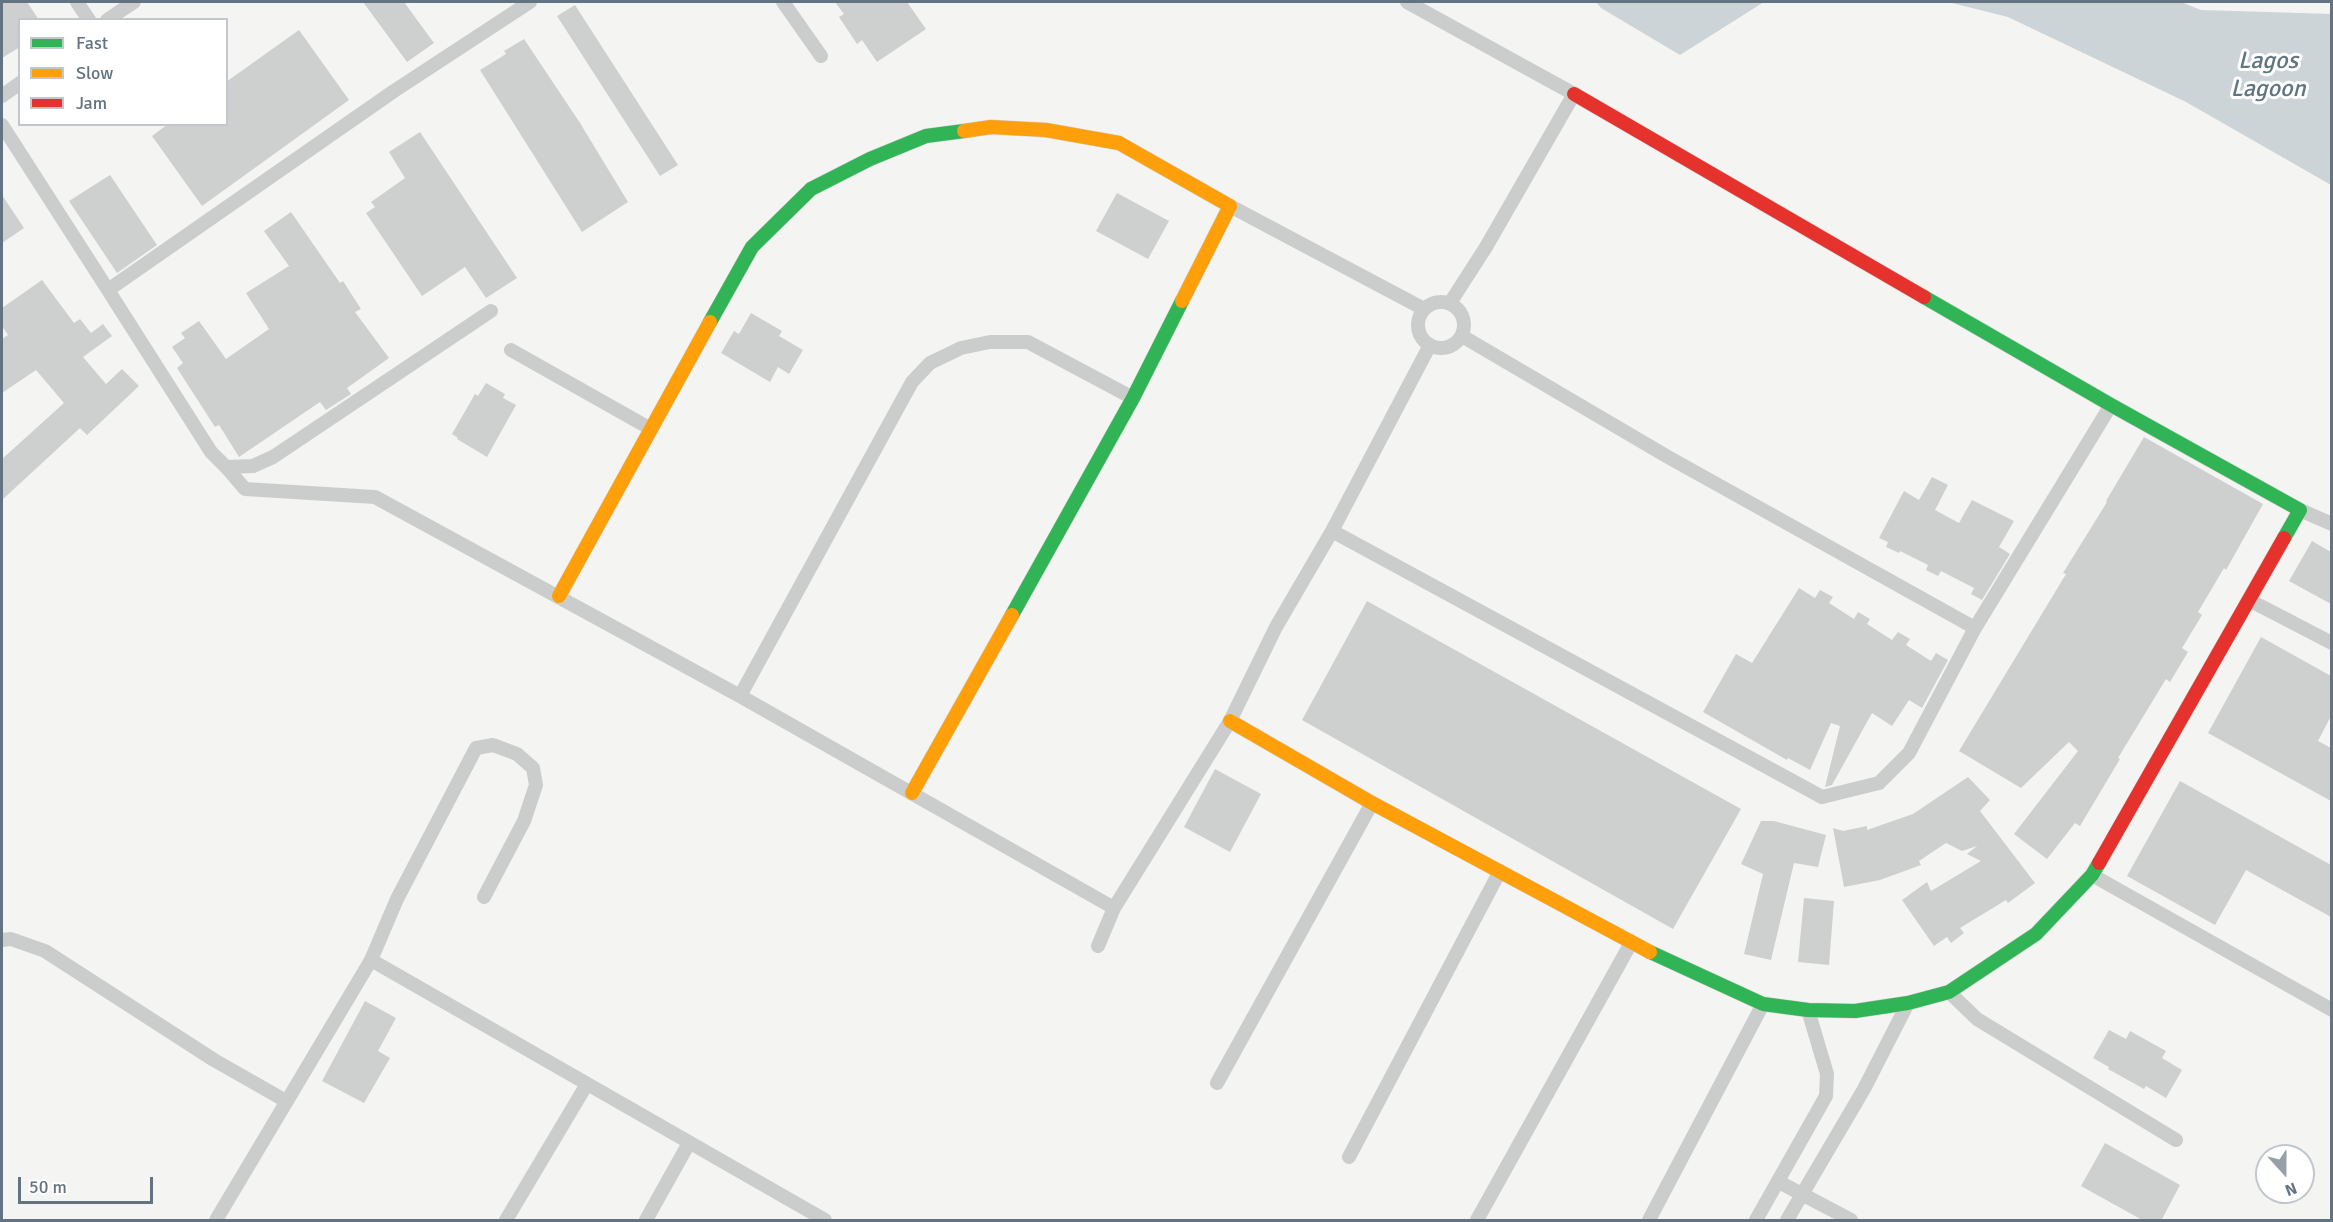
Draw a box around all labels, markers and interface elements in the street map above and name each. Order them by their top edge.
legend [18,18,228,126]
text: Fast [76,32,108,54]
water label: Lagos Lagoon [2230,48,2306,104]
text: Slow [76,62,113,84]
text: Jam [76,92,107,114]
north arrow [2255,1144,2315,1204]
scale bar [21,1165,156,1203]
text: 50 m [29,1176,67,1198]
text: N [2282,1178,2300,1200]

